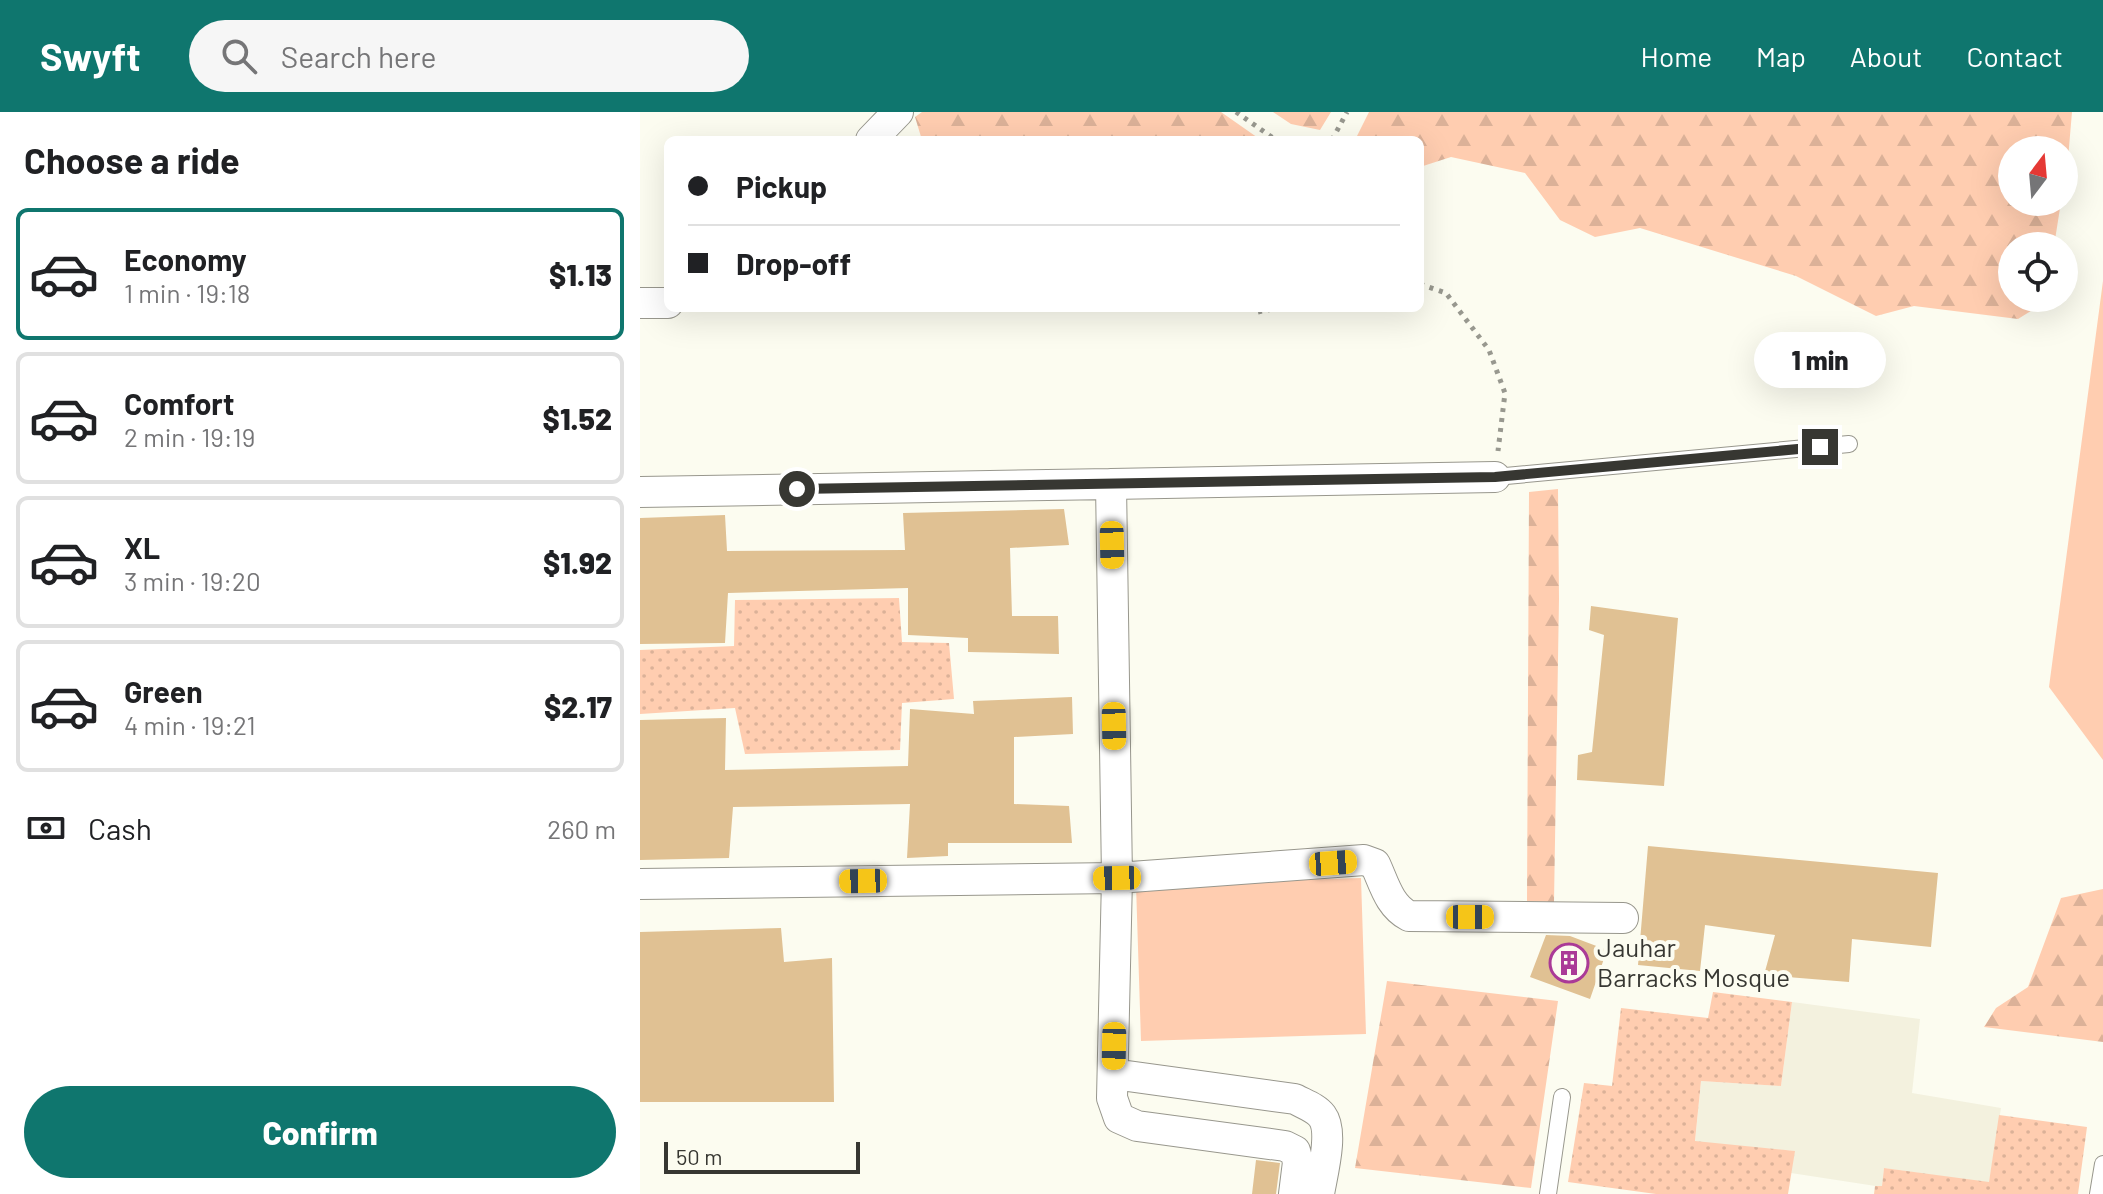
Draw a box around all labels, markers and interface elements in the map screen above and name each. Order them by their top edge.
search box [189,20,749,92]
text: Swyft [40,33,141,79]
icon: search [217,34,261,78]
text: Search here [281,38,437,74]
text: Home [1641,39,1712,73]
text: Map [1756,39,1806,73]
text: About [1850,39,1922,73]
text: Contact [1966,39,2063,73]
north arrow [1998,136,2078,216]
map controls [1998,136,2078,312]
text: Choose a ride [24,138,240,181]
text: Pickup [736,168,827,204]
button: locate [1998,232,2078,312]
icon: car [28,238,100,310]
text: Economy [124,241,247,277]
text: Drop-off [736,245,851,281]
text: $1.13 [549,256,612,292]
text: 1 min · 19:18 [124,277,250,308]
callout: 1 min [1754,331,1886,387]
text: 1 min [1791,344,1849,375]
icon: car [28,382,100,454]
text: Comfort [124,385,234,421]
text: $1.52 [543,400,612,436]
text: 2 min · 19:19 [124,421,255,452]
route end [1802,429,1838,465]
route start [779,471,815,507]
car [1100,521,1124,569]
icon: car [28,526,100,598]
text: XL [124,529,160,565]
text: $1.92 [543,544,612,580]
text: 3 min · 19:20 [124,565,261,596]
icon: car [28,670,100,742]
text: Green [124,673,203,709]
text: $2.17 [544,688,612,724]
car [1102,702,1126,750]
text: 4 min · 19:21 [124,709,256,740]
icon: cash [24,806,68,850]
text: Cash [88,810,152,846]
text: 260 m [547,813,616,844]
car [1308,849,1358,877]
car [1093,866,1141,890]
car [839,869,887,893]
car [1446,905,1494,929]
place label: Jauhar Barracks Mosque [1597,931,1790,992]
building icon: Jauhar Barracks Mosque [1548,942,1590,984]
car [1102,1022,1126,1070]
button: Confirm [24,1086,616,1178]
scale bar [664,1138,860,1174]
text: 50 m [676,1143,722,1169]

